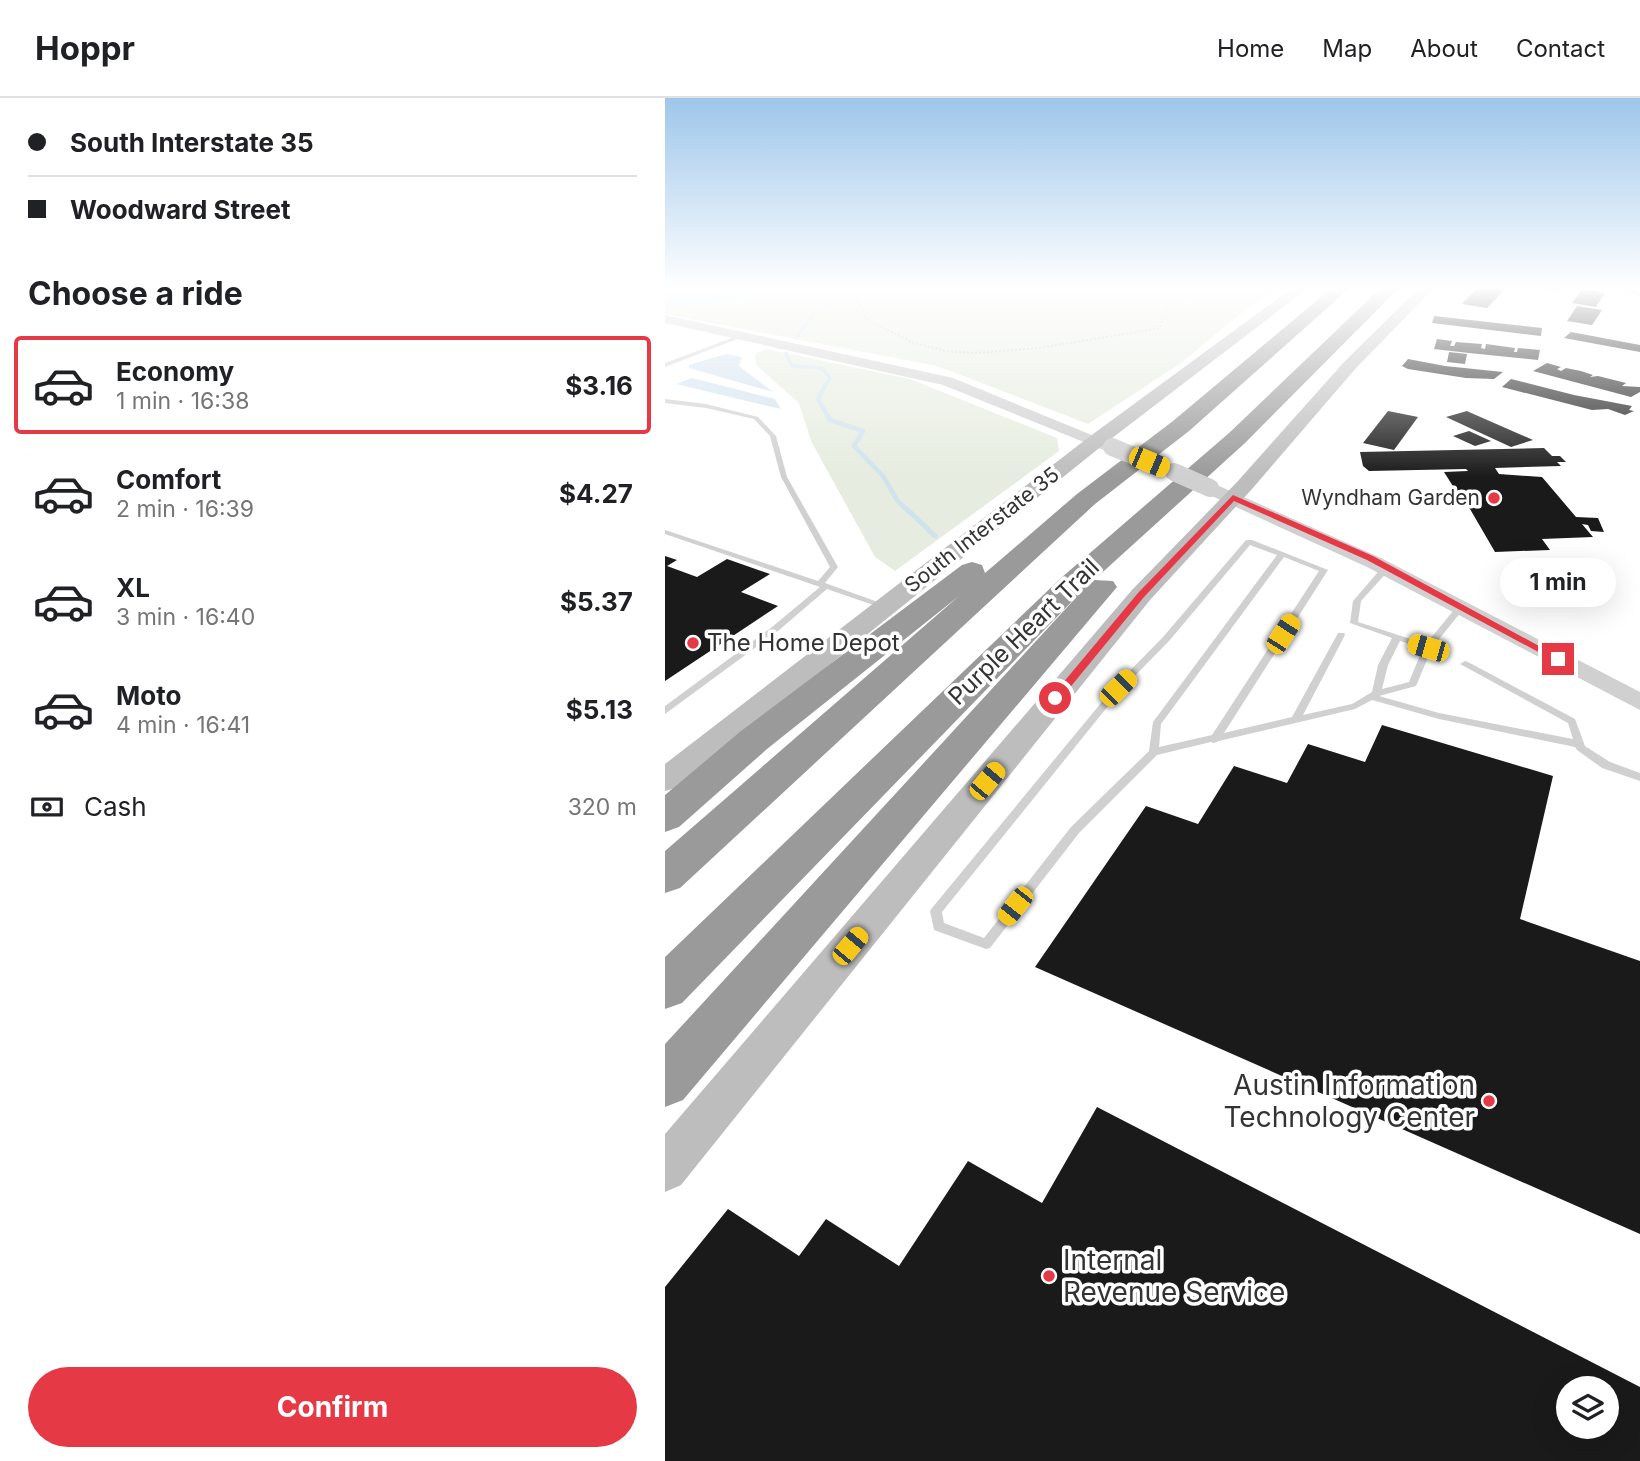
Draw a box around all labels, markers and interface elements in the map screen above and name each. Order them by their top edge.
text: Hoppr [35,28,135,68]
text: Home [1217,34,1284,63]
text: Map [1322,34,1372,63]
text: About [1410,34,1478,63]
text: Contact [1516,34,1605,63]
text: South Interstate 35 [70,127,314,158]
text: Woodward Street [70,194,291,225]
text: Choose a ride [28,274,243,313]
icon: car [32,354,95,417]
text: Economy [116,356,234,387]
text: $3.16 [565,370,633,401]
text: 1 min · 16:38 [116,387,249,415]
car [1126,444,1173,480]
icon: car [32,462,95,525]
street label: South Interstate 35 [900,462,1064,598]
text: Comfort [116,464,221,495]
text: $4.27 [559,478,633,509]
place label: Wyndham Garden [1301,485,1480,510]
marker: Wyndham Garden [1486,490,1502,506]
text: 2 min · 16:39 [116,495,254,523]
street label: Purple Heart Trail [942,552,1105,711]
callout: 1 min [1500,558,1616,606]
text: 1 min [1530,568,1586,596]
icon: car [32,570,95,633]
text: XL [116,572,150,603]
text: $5.37 [560,586,633,617]
text: 3 min · 16:40 [116,603,255,631]
car [1263,611,1304,657]
place label: The Home Depot [707,628,900,657]
car [1405,632,1452,664]
marker: The Home Depot [685,635,701,651]
route end [1542,643,1574,675]
car [1096,666,1141,710]
icon: car [32,678,95,741]
text: Moto [116,680,181,711]
route start [1039,682,1071,714]
text: $5.13 [566,694,633,725]
text: 4 min · 16:41 [116,711,250,739]
car [966,758,1009,804]
icon: cash [28,788,66,826]
text: Cash [84,791,147,822]
text: 320 m [568,793,637,821]
car [994,883,1037,929]
car [829,923,872,969]
place label: Austin Information Technology Center [1223,1068,1475,1134]
marker: Austin Information Technology Center [1481,1093,1497,1109]
place label: Internal Revenue Service [1063,1243,1285,1309]
marker: Internal Revenue Service [1041,1268,1057,1284]
button: Confirm [28,1367,637,1447]
map controls [1556,1376,1619,1439]
button: layers [1556,1376,1619,1439]

